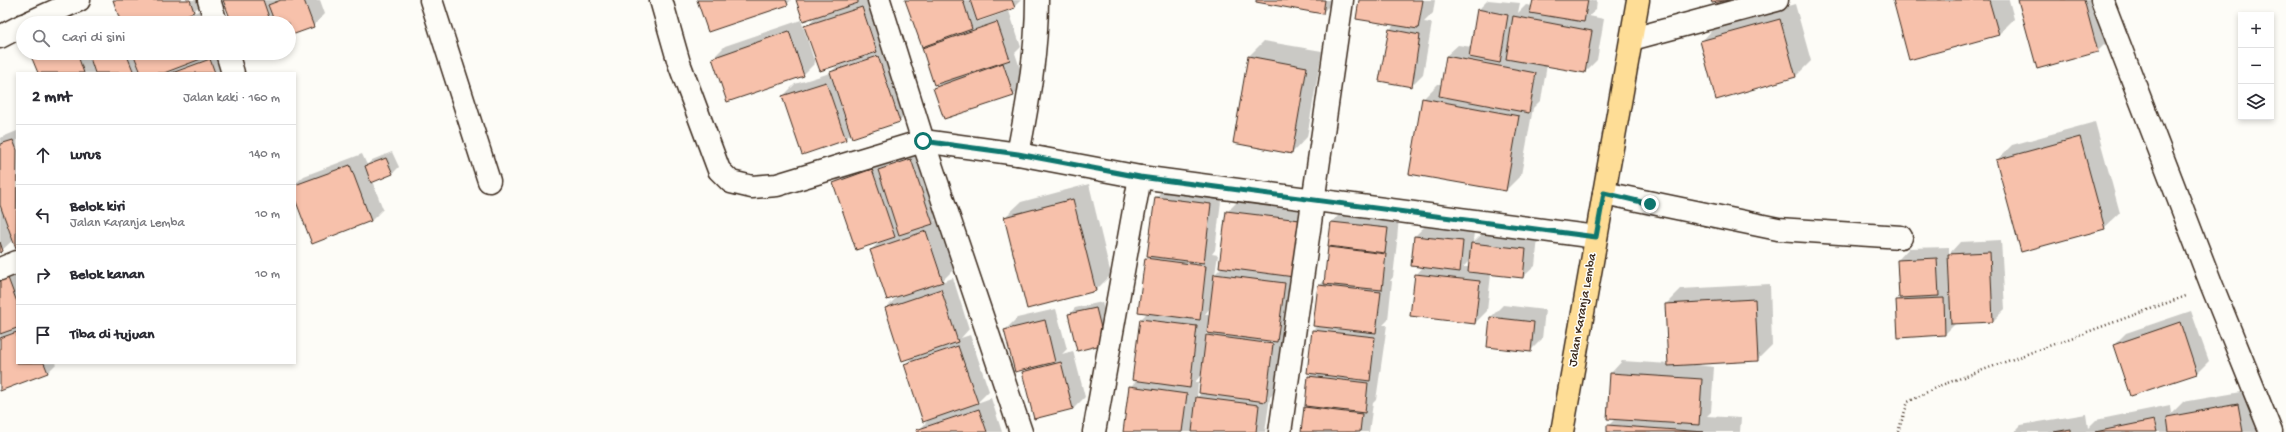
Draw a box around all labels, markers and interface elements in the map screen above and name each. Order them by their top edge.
map controls [2238,12,2274,120]
button: + [2238,12,2274,48]
search box [16,16,296,60]
icon: search [30,27,52,49]
text: Cari di sini [62,29,125,47]
button: − [2238,48,2274,84]
button: layers [2238,84,2274,120]
text: 2 mnt [32,88,71,108]
text: Jalan kaki · 160 m [183,91,280,106]
route start [914,132,932,150]
icon: ahead [32,144,54,166]
text: Lurus [70,146,100,164]
text: 140 m [249,147,280,162]
route end [1641,195,1659,213]
text: Belok kiri [70,198,125,216]
icon: left [32,204,54,226]
text: 10 m [255,207,280,222]
text: Jalan Karanja Lemba [70,216,185,231]
street label: Jalan Karanja Lemba [1566,251,1600,368]
icon: right [32,264,54,286]
text: Belok kanan [70,266,144,284]
text: 10 m [255,267,280,282]
icon: arrive [32,324,54,346]
text: Tiba di tujuan [70,326,154,344]

